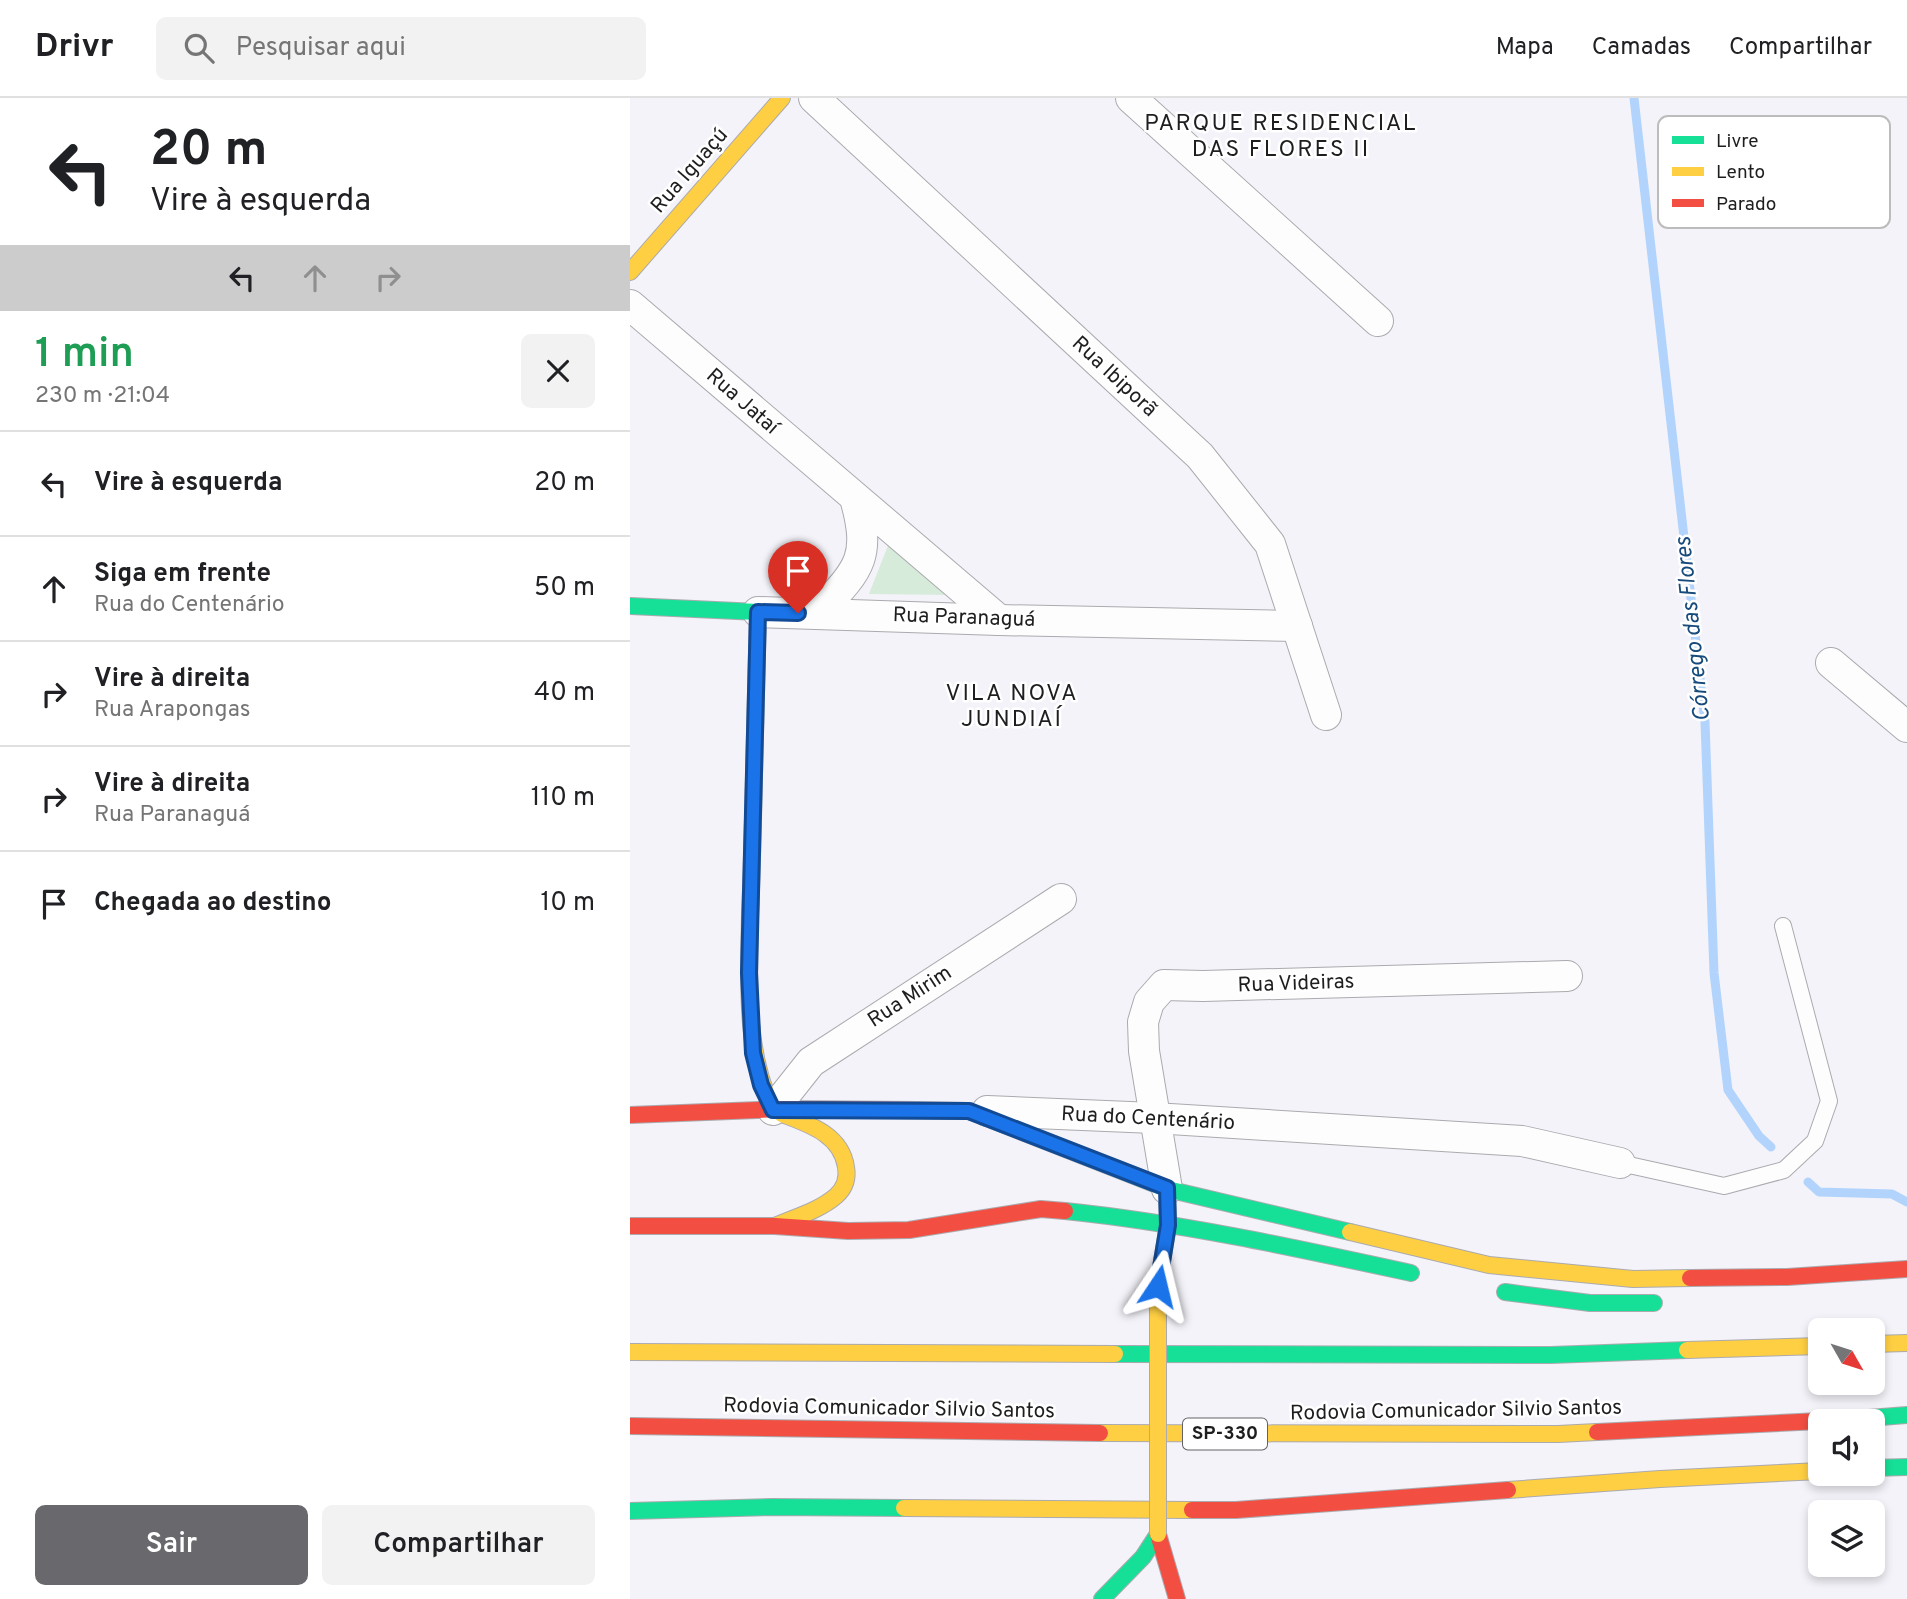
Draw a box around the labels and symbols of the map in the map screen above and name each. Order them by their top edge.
district label: PARQUE RESIDENCIAL DAS FLORES II [1144,110,1418,165]
legend [1658,116,1890,228]
street label: Rua Iguaçú [645,123,735,219]
text: Livre [1716,130,1759,154]
text: Lento [1716,161,1765,185]
text: Parado [1716,193,1776,217]
street label: Rua Ibiporã [1066,331,1162,423]
street label: Rua Jataí [700,363,785,442]
water label: Córrego das Flores [1670,535,1718,723]
pin [768,541,828,613]
street label: Rua Paranaguá [892,602,1036,634]
district label: VILA NOVA JUNDIAÍ [945,680,1079,735]
street label: Rua Mirim [863,960,957,1034]
street label: Rua Videiras [1237,968,1355,1000]
street label: Rua do Centenário [1060,1101,1236,1137]
position arrow [1121,1249,1195,1323]
north arrow [1808,1318,1885,1395]
street label: Rodovia Comunicador Silvio Santos [723,1393,1055,1425]
street label: Rodovia Comunicador Silvio Santos [1290,1395,1622,1427]
road number: SP-330 [1183,1418,1267,1450]

